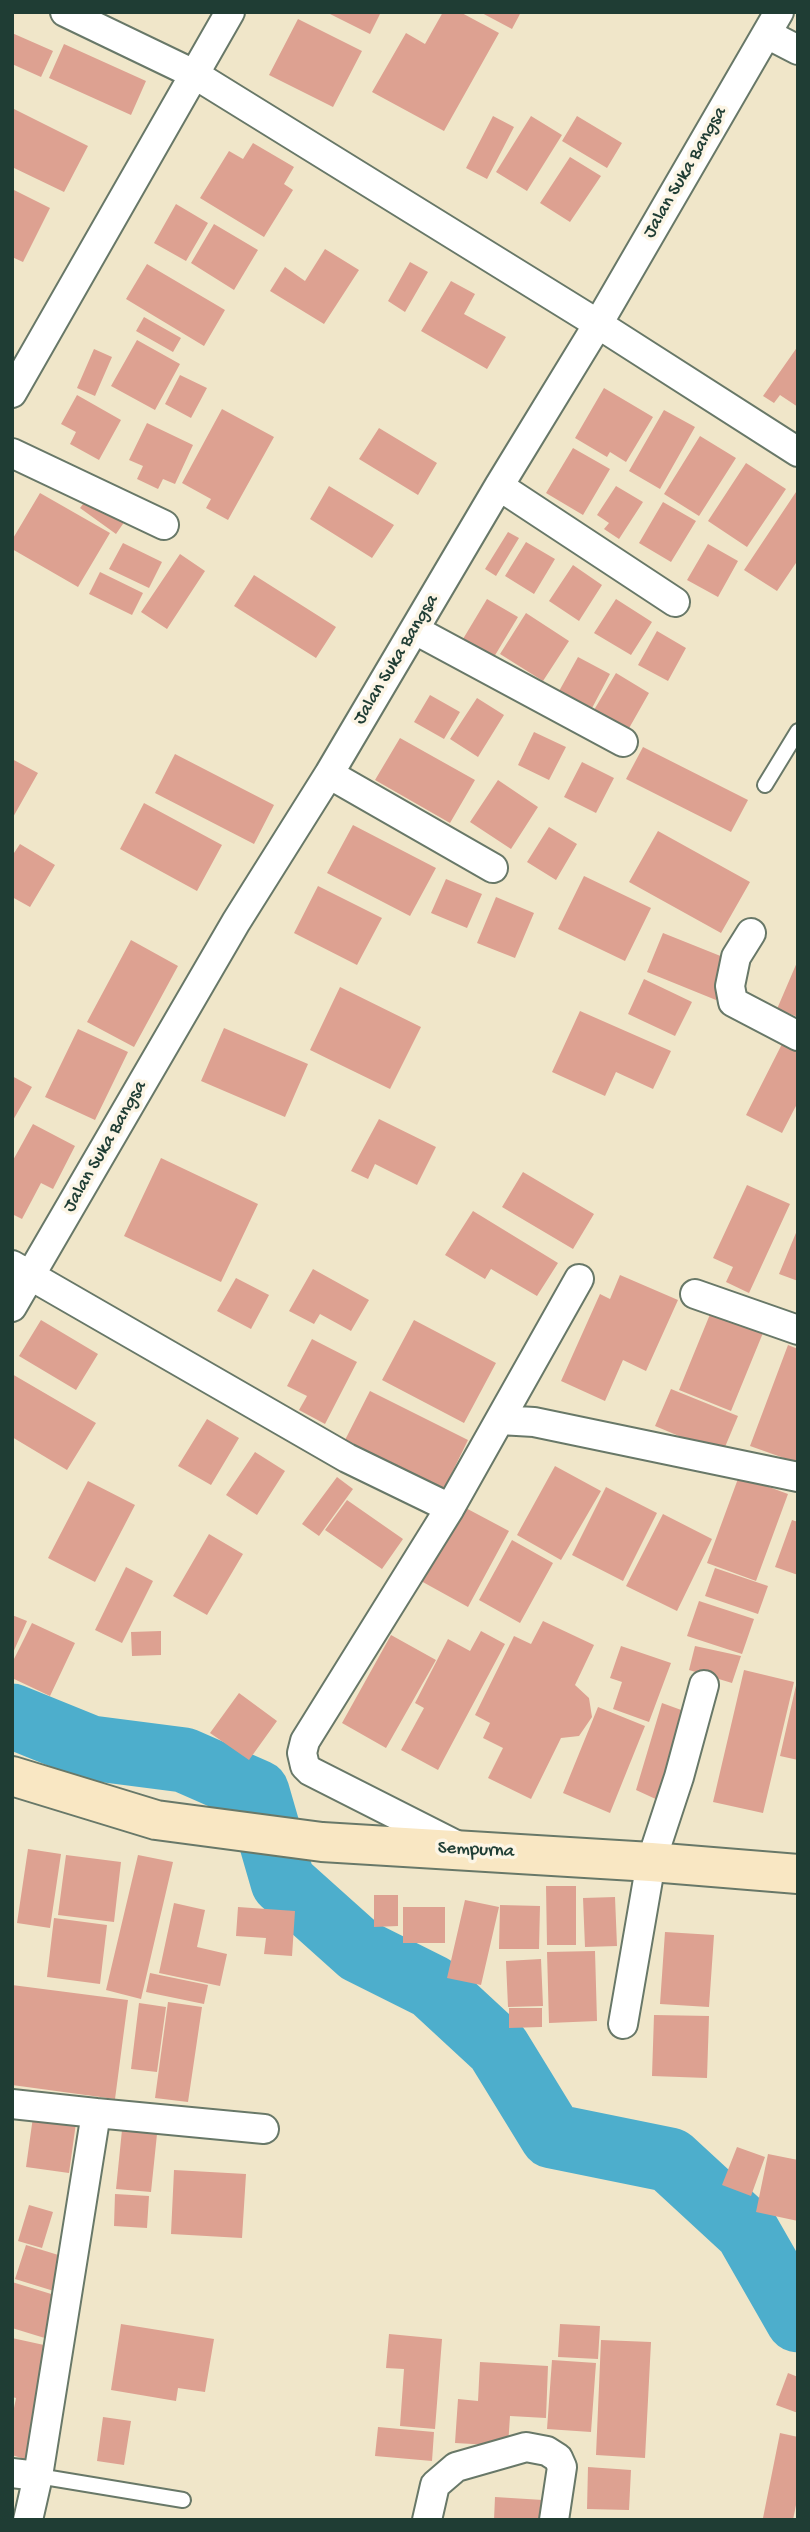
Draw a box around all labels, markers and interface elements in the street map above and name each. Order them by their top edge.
street label: Jalan Suka Bangsa [639,103,733,243]
street label: Jalan Suka Bangsa [349,591,445,729]
street label: Jalan Suka Bangsa [59,1077,153,1217]
street label: Sempurna [437,1838,515,1864]

